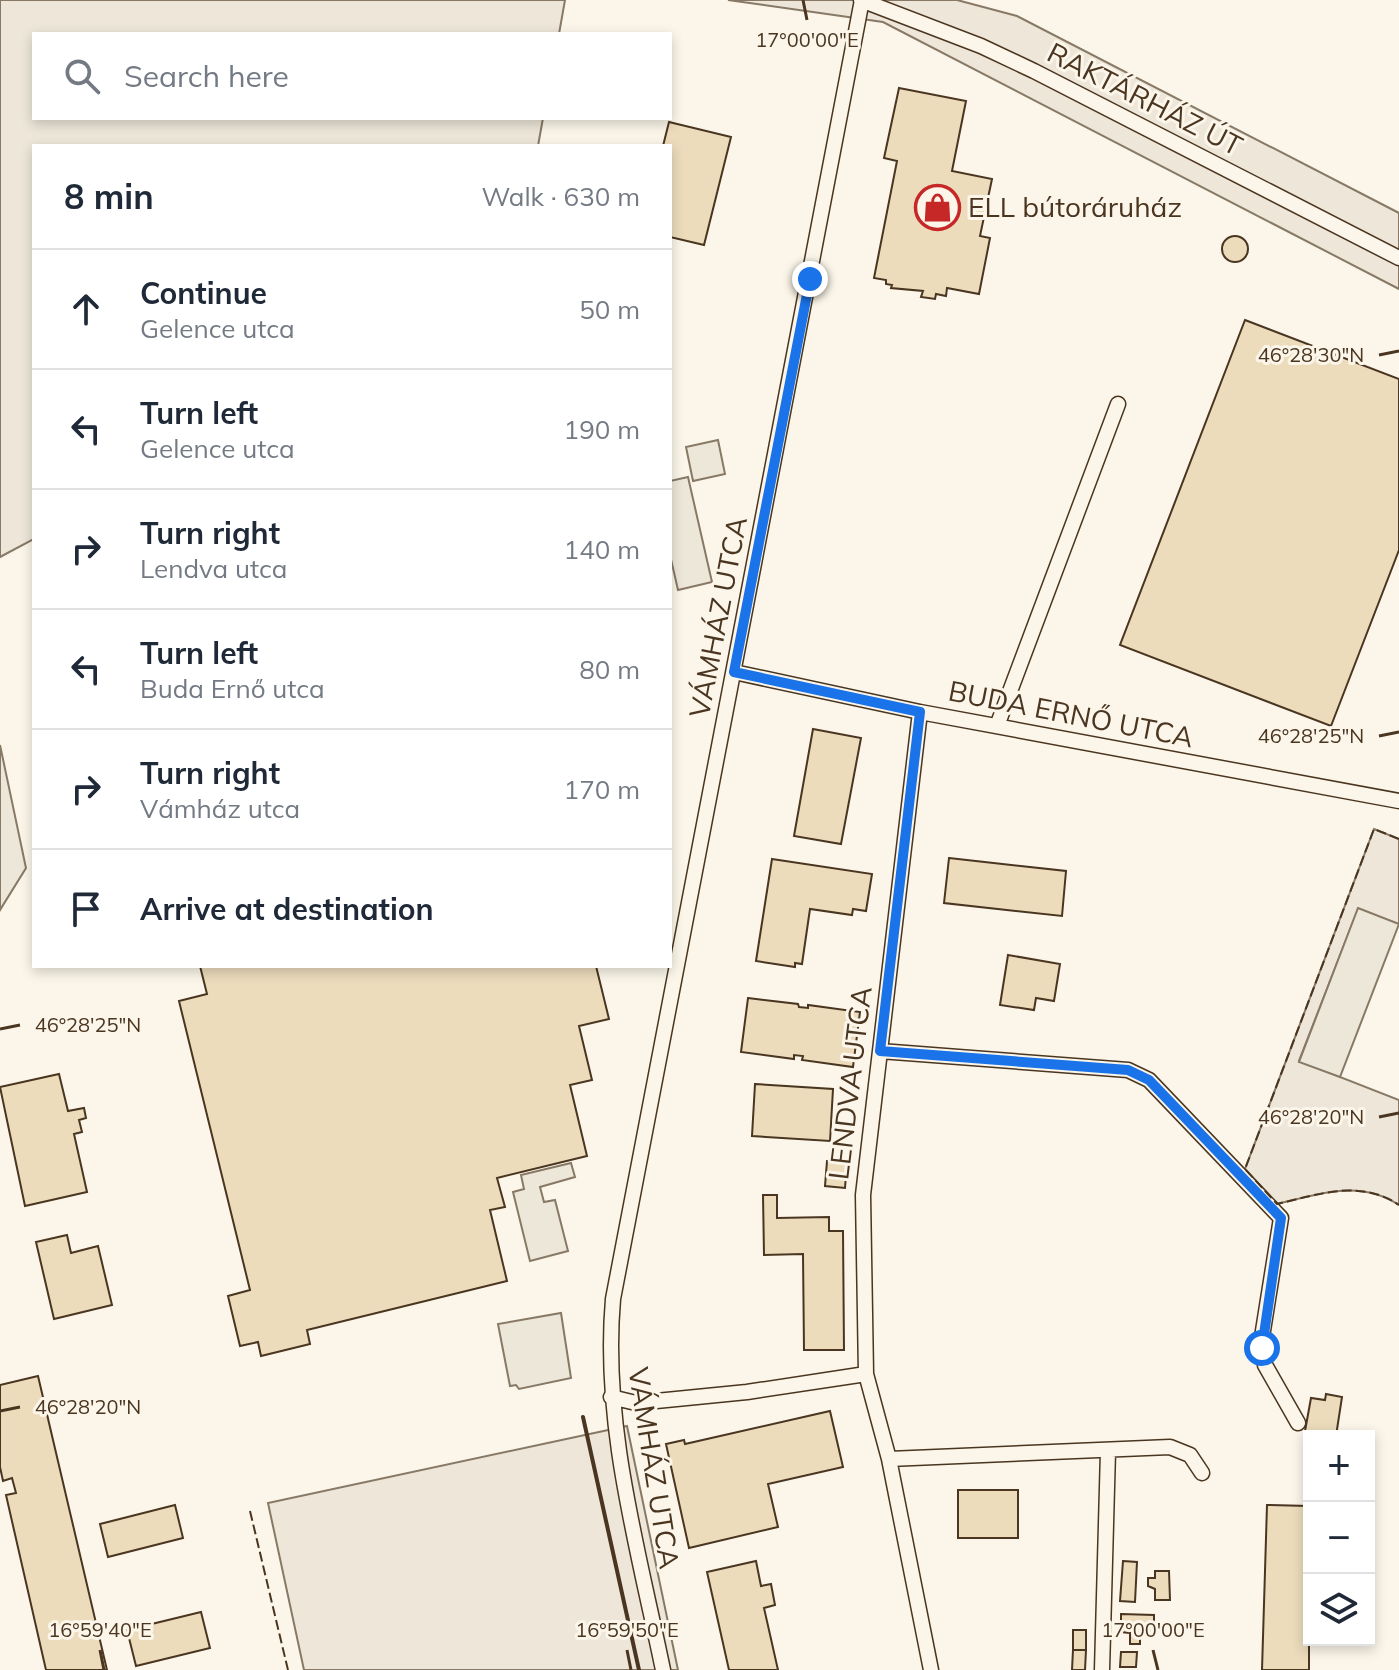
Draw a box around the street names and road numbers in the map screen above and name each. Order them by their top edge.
street label: RAKTÁRHÁZ ÚT [1042,34,1249,163]
street label: VÁMHÁZ UTCA [681,513,754,720]
street label: BUDA ERNŐ UTCA [946,673,1197,755]
street label: LENDVA UTCA [820,984,879,1182]
street label: VÁMHÁZ UTCA [621,1365,688,1572]

